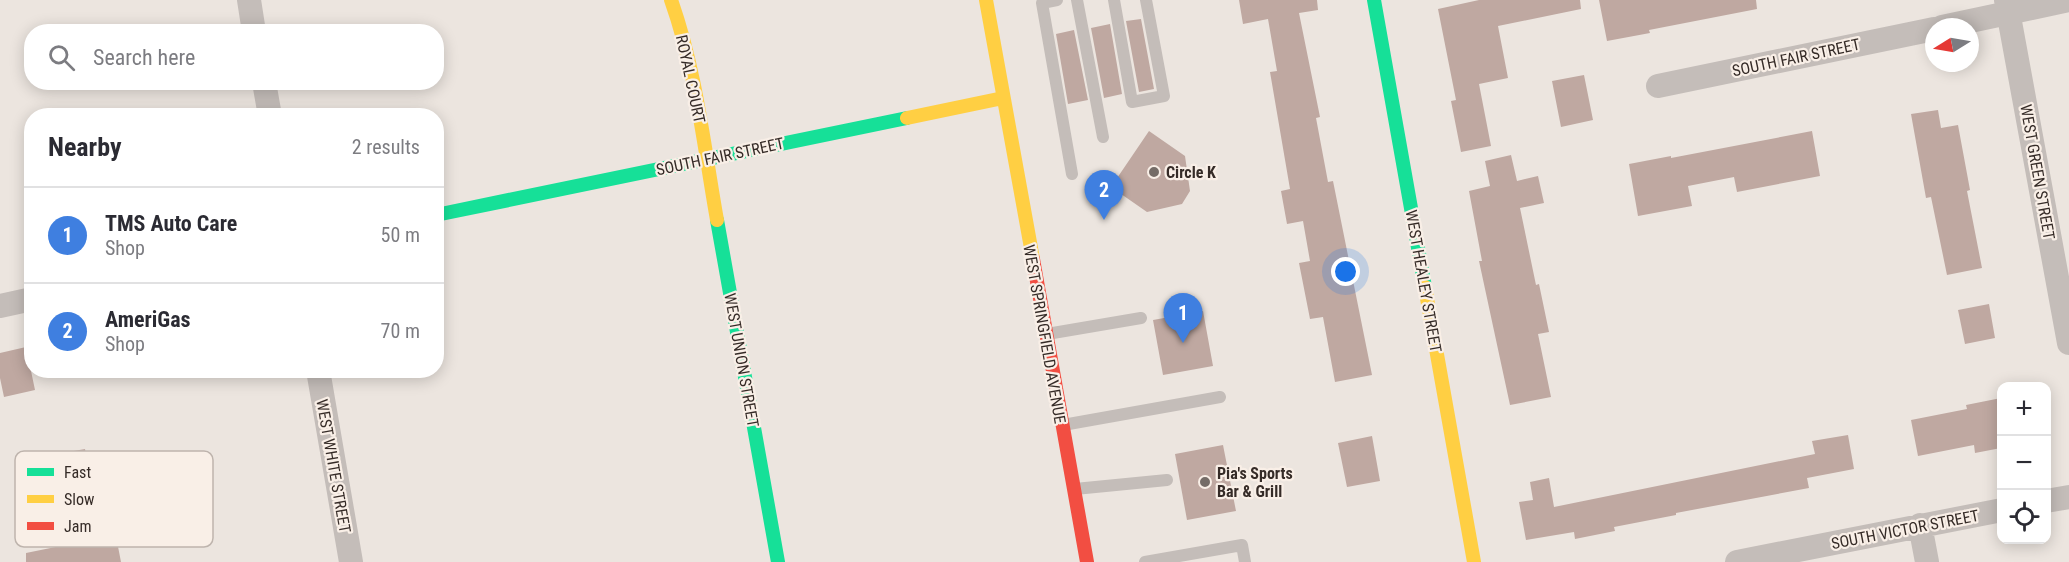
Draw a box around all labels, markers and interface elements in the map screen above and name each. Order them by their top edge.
north arrow [1925,18,1979,72]
search box [24,24,444,90]
street label: ROYAL COURT [672,33,709,125]
street label: SOUTH FAIR STREET [1731,35,1862,80]
icon: search [45,41,78,74]
text: Search here [93,45,195,70]
street label: WEST GREEN STREET [2016,103,2059,241]
text: Nearby [48,132,122,162]
street label: SOUTH FAIR STREET [655,134,786,179]
text: 2 results [352,135,420,159]
place label: Circle K [1166,163,1216,182]
marker: Circle K [1147,165,1161,179]
pin: 2 [1084,170,1124,220]
street label: WEST HEALEY STREET [1402,208,1445,354]
text: TMS Auto Care [105,211,237,236]
text: 1 [62,223,73,247]
text: 50 m [381,223,420,247]
text: Shop [105,236,145,260]
street label: WEST SPRINGFIELD AVENUE [1019,243,1070,425]
your location [1331,257,1360,286]
street label: WEST UNION STREET [720,292,763,429]
pin: 1 [1164,294,1202,343]
text: AmeriGas [105,307,191,332]
text: 2 [62,319,73,343]
text: 70 m [381,319,420,343]
text: Shop [105,332,145,356]
map controls [1997,382,2051,544]
button: + [1997,382,2051,436]
street label: WEST WHITE STREET [312,398,355,534]
button: − [1997,436,2051,490]
legend [15,451,213,547]
text: Fast [64,463,91,482]
place label: Pia's Sports Bar & Grill [1217,464,1293,501]
marker: Pia's Sports Bar & Grill [1198,475,1212,489]
text: Slow [64,490,94,509]
button: locate [1997,490,2051,544]
street label: SOUTH VICTOR STREET [1830,506,1981,553]
text: Jam [64,517,91,536]

